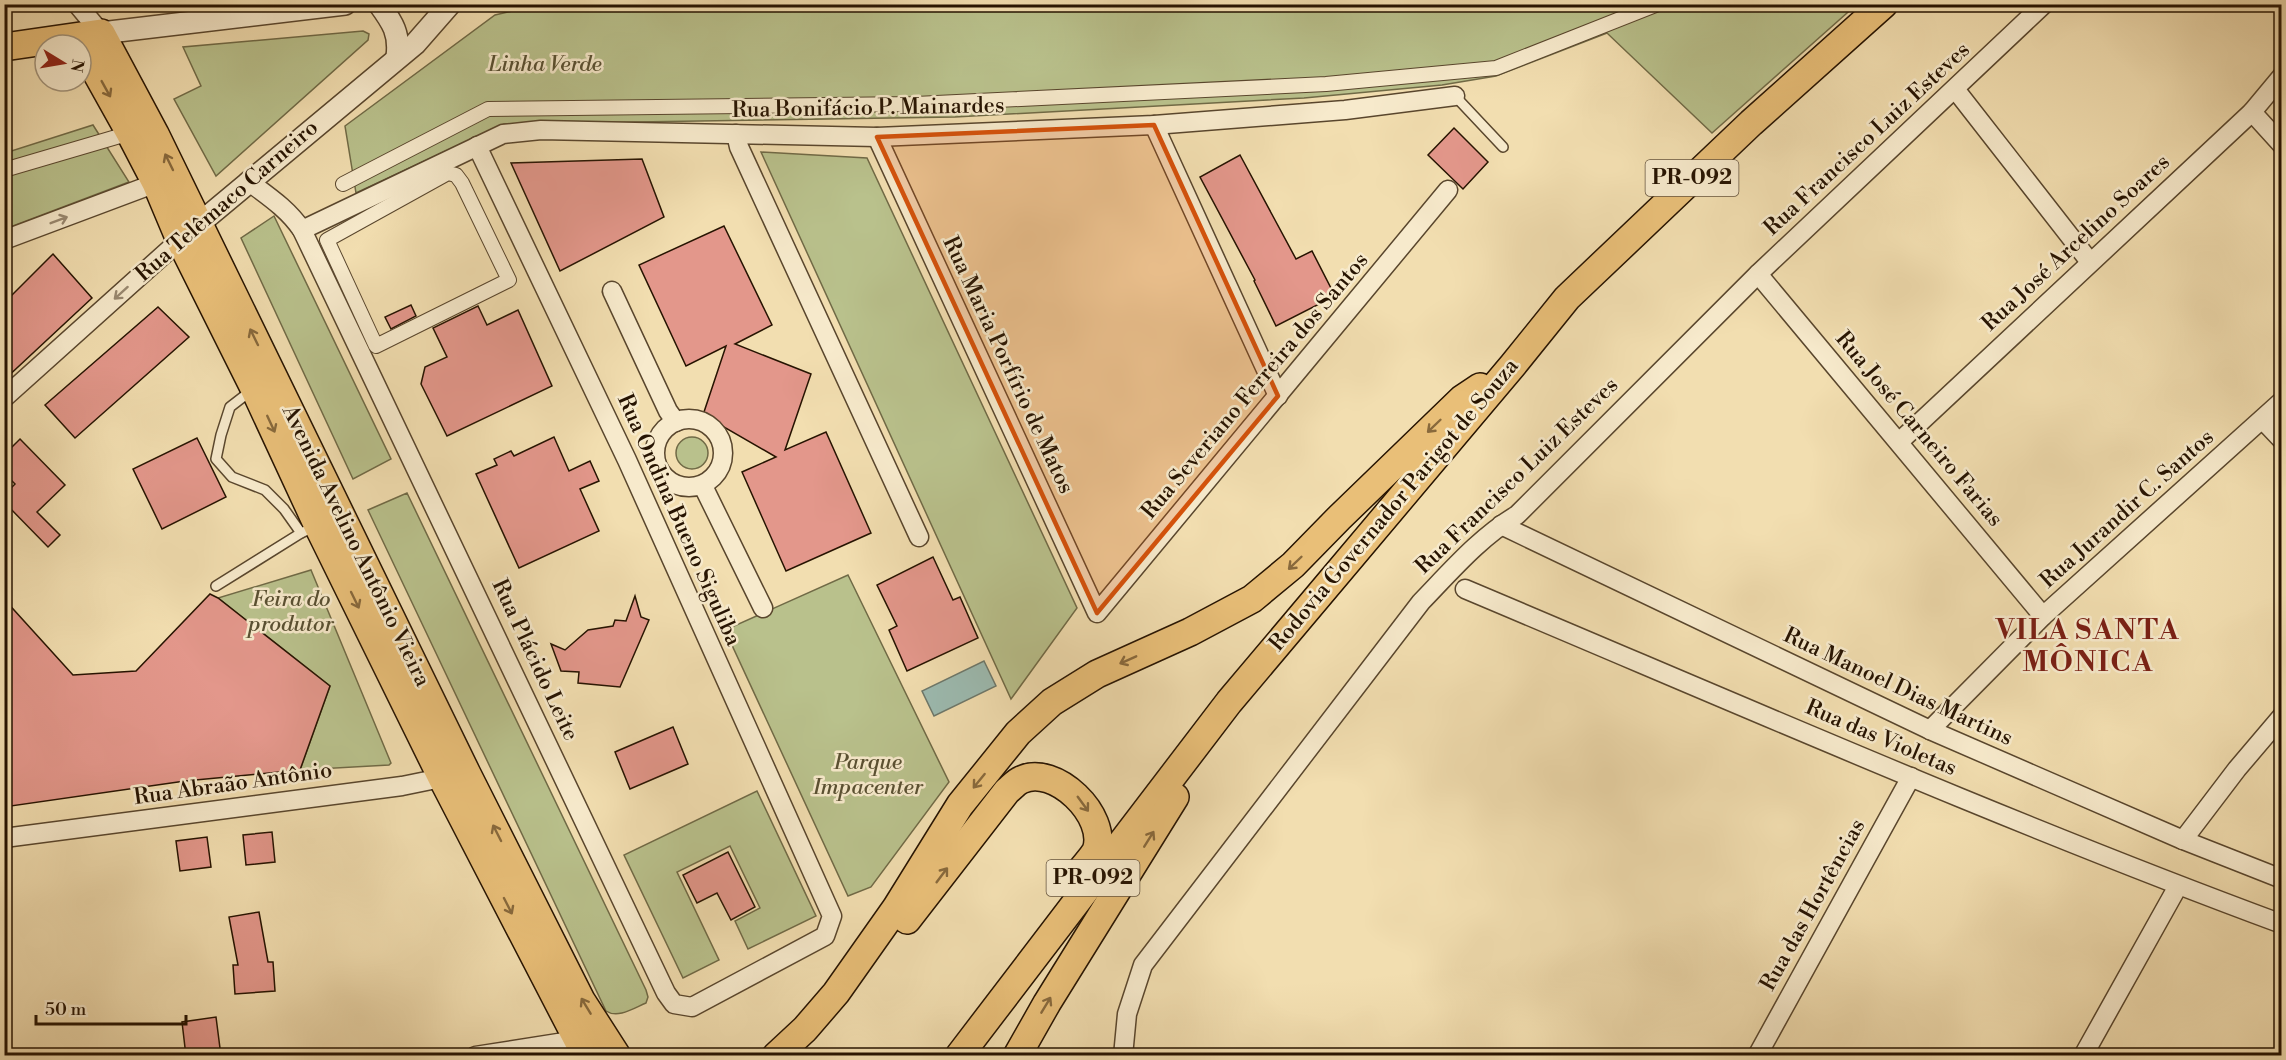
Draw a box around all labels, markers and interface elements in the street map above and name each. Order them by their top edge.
north arrow [33,33,93,93]
street label: Rua Francisco Luiz Esteves [1758,36,1976,242]
park label: Linha Verde [487,51,602,78]
text: N [66,58,88,74]
one-way arrow [100,80,112,97]
street label: Rua Bonifácio P. Mainardes [731,92,1005,124]
street label: Rua Telêmaco Carneiro [130,114,324,288]
street label: Rua José Arcelino Soares [1976,149,2176,337]
one-way arrow [162,153,174,171]
road number: PR-092 [1646,160,1738,196]
one-way arrow [49,213,68,224]
street label: Rua Maria Porfírio de Matos [936,232,1080,498]
street label: Rua Severiano Ferreira dos Santos [1136,247,1374,525]
one-way arrow [114,286,129,300]
street label: Rua José Carneiro Farias [1829,326,2009,532]
one-way arrow [248,329,259,347]
street label: Rodovia Governador Parigot de Souza [1263,352,1525,657]
street label: Rua Francisco Luiz Esteves [1410,372,1624,580]
street label: Rua Ondina Bueno Siguliba [611,390,747,651]
street label: Avenida Avelino Antônio Vieira [276,400,436,692]
one-way arrow [265,415,277,433]
one-way arrow [1426,419,1441,433]
street label: Rua Jurandir C. Santos [2035,424,2219,594]
one-way arrow [1287,555,1302,570]
street label: Rua Plácido Leite [486,575,584,745]
park label: Feira do produtor [245,586,335,638]
one-way arrow [349,591,361,609]
district label: VILA SANTA MÔNICA [1995,613,2180,680]
street label: Rua Manoel Dias Martins [1779,622,2017,752]
one-way arrow [1119,655,1137,666]
street label: Rua das Violetas [1801,694,1961,782]
park label: Parque Impacenter [812,749,924,801]
street label: Rua Abraão Antônio [132,757,334,811]
one-way arrow [972,773,985,789]
one-way arrow [1077,795,1089,811]
street label: Rua das Hortências [1755,814,1871,996]
one-way arrow [491,824,502,842]
one-way arrow [1143,831,1155,848]
road number: PR-092 [1046,860,1140,896]
one-way arrow [935,867,948,883]
one-way arrow [502,897,514,914]
scale bar [36,988,186,1026]
one-way arrow [1040,997,1052,1014]
text: 50 m [45,998,87,1021]
one-way arrow [579,998,591,1015]

